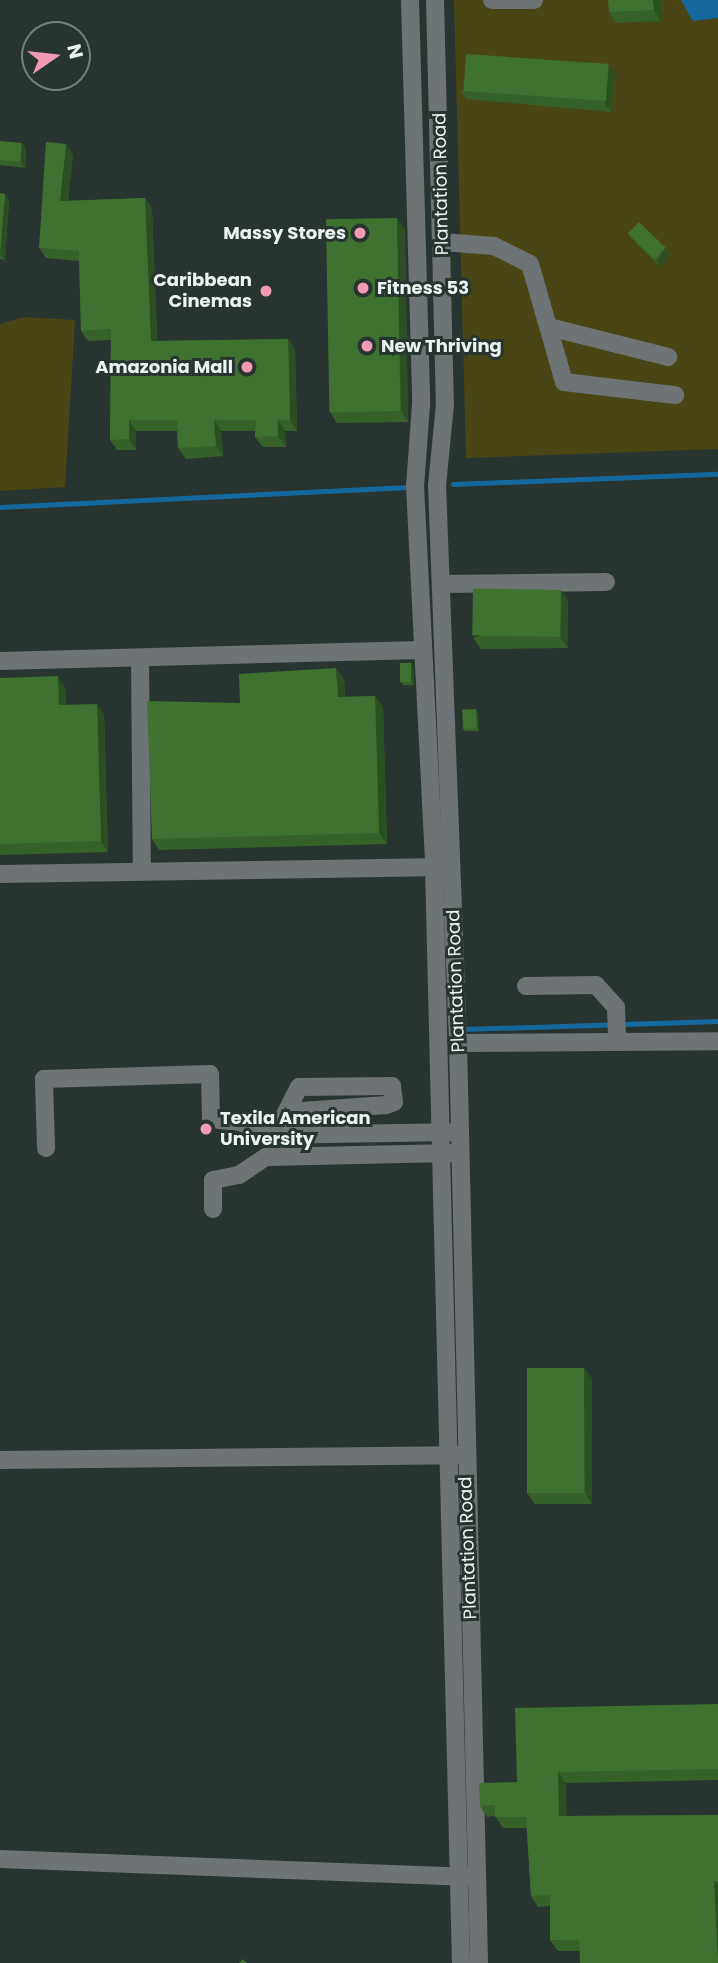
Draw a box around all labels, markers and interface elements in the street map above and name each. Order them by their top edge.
north arrow [21,21,91,91]
text: N [60,41,90,61]
street label: Plantation Road [429,112,453,256]
place label: Massy Stores [223,222,346,244]
marker: Massy Stores [352,225,368,241]
place label: Caribbean Cinemas [153,270,252,312]
place label: Fitness 53 [377,277,469,299]
marker: Fitness 53 [355,280,371,296]
marker: Caribbean Cinemas [258,283,274,299]
place label: New Thriving [381,335,502,357]
marker: New Thriving [359,338,375,354]
place label: Amazonia Mall [95,356,233,378]
marker: Amazonia Mall [239,359,255,375]
street label: Plantation Road [443,909,469,1053]
place label: Texila American University [220,1108,371,1150]
marker: Texila American University [198,1121,214,1137]
street label: Plantation Road [455,1476,481,1620]

